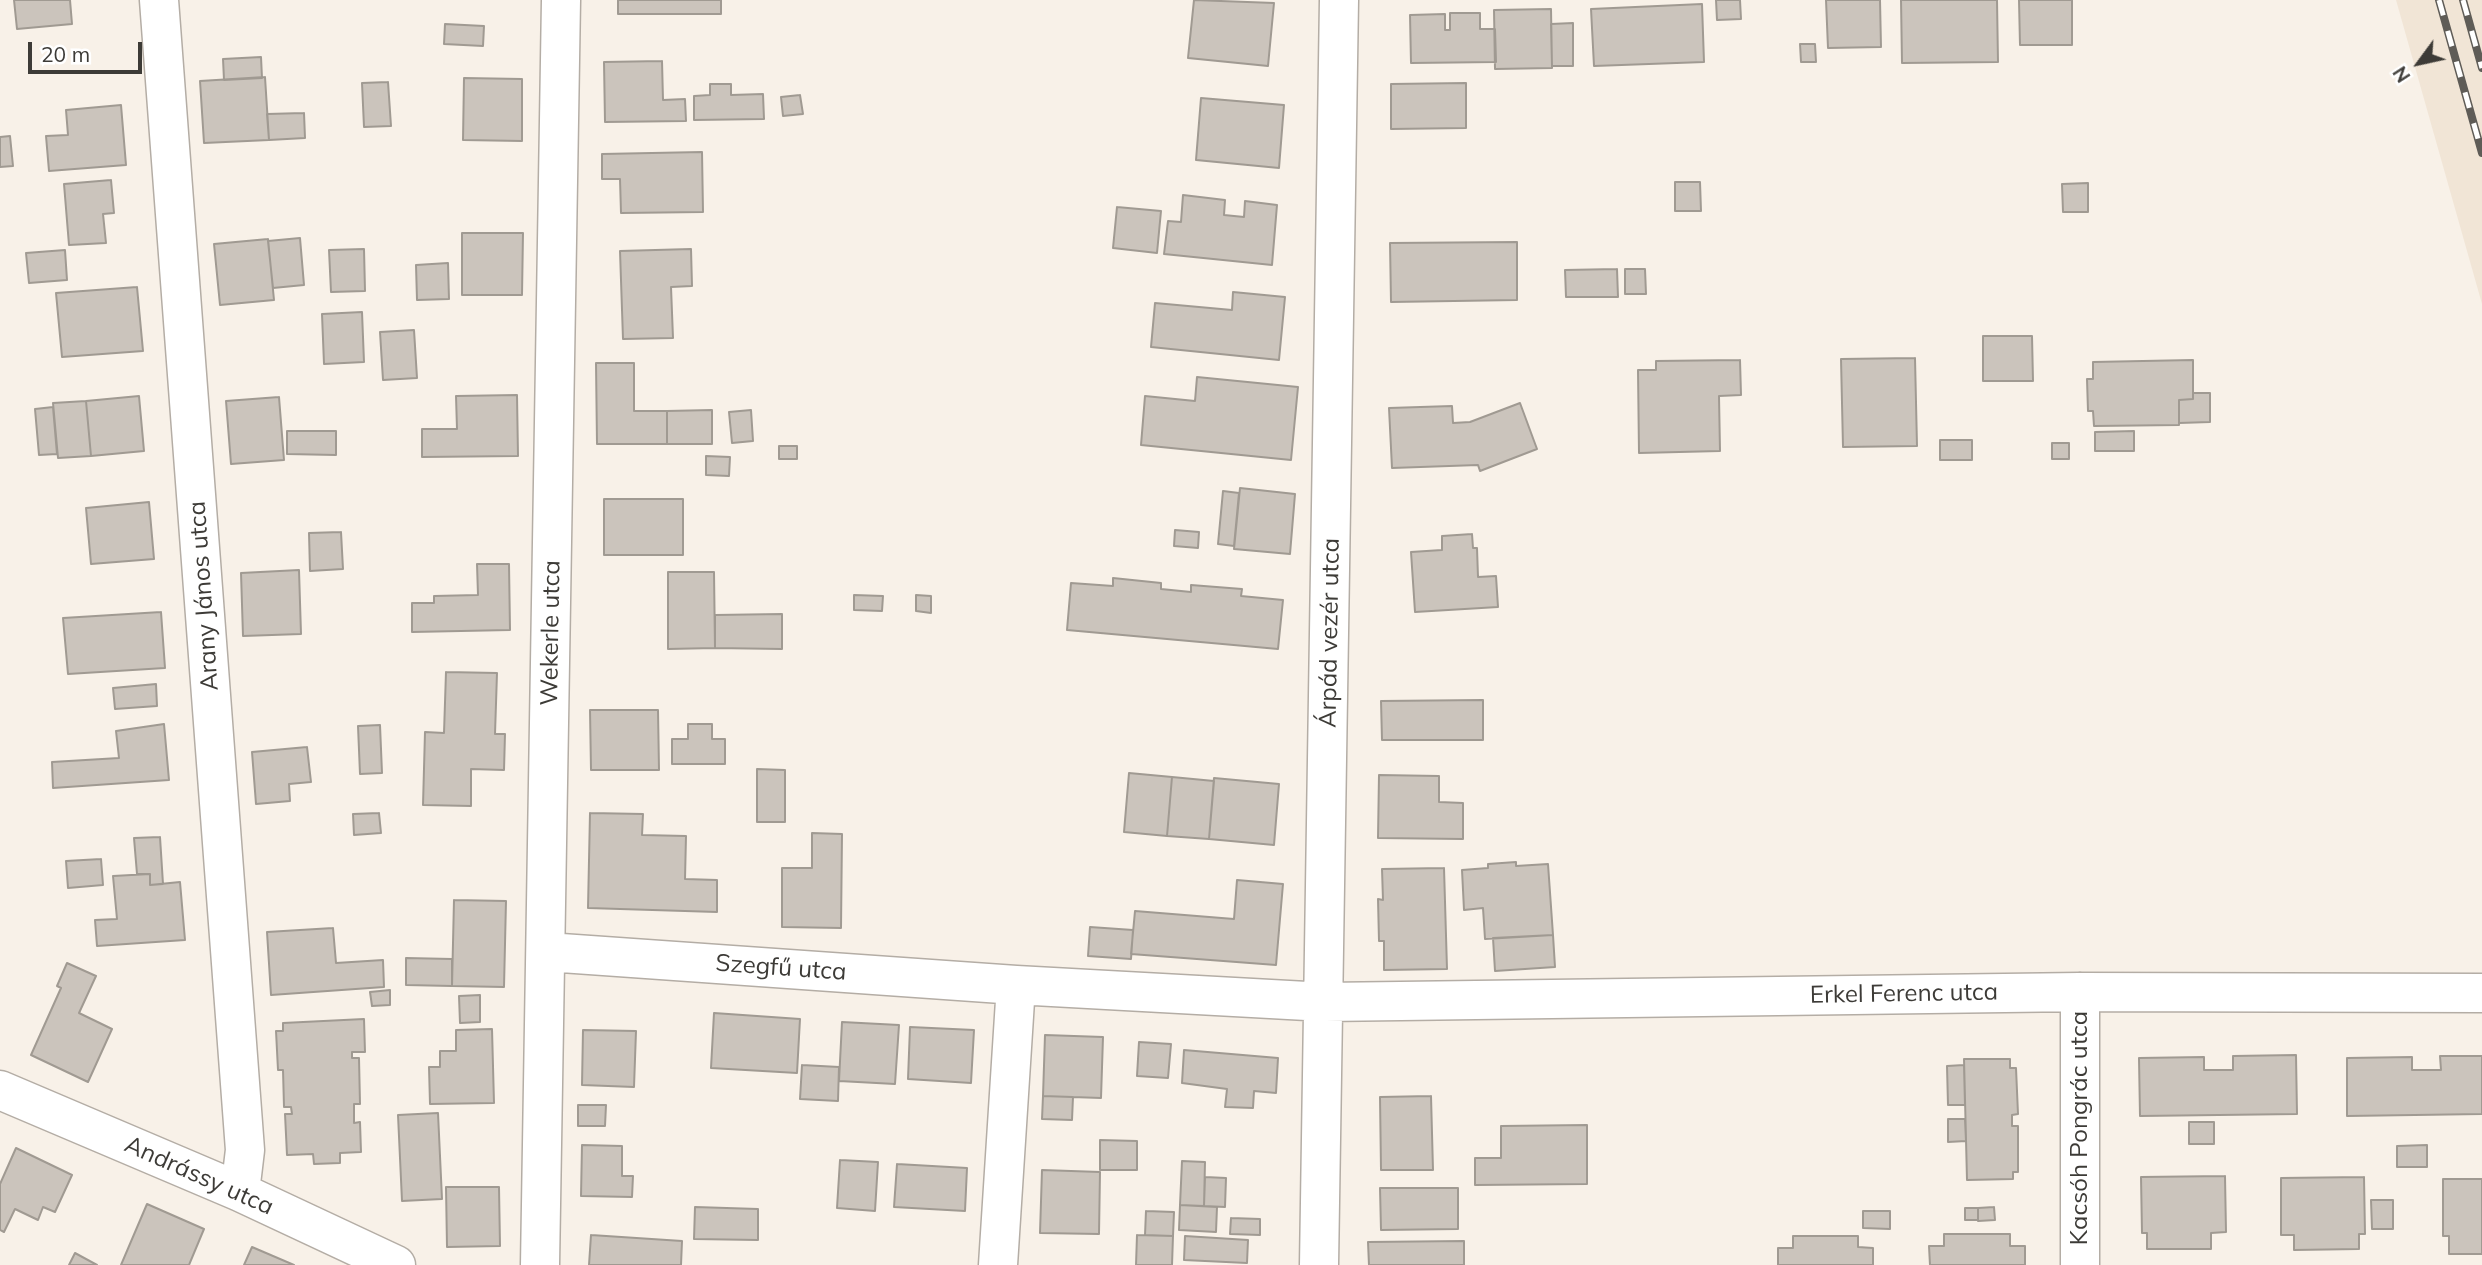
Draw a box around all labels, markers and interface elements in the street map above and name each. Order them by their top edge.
scale bar [32,28,145,72]
north arrow [2384,28,2454,98]
text: 20 m [41,41,90,67]
text: N [2387,62,2415,87]
street label: Arany János utca [183,500,225,692]
street label: Árpád vezér utca [1314,538,1346,728]
street label: Wekerle utca [535,560,567,706]
street label: Szegfű utca [715,949,847,987]
street label: Erkel Ferenc utca [1810,978,1998,1010]
street label: Kacsóh Pongrác utca [2066,1011,2094,1245]
street label: Andrássy utca [120,1130,278,1222]

